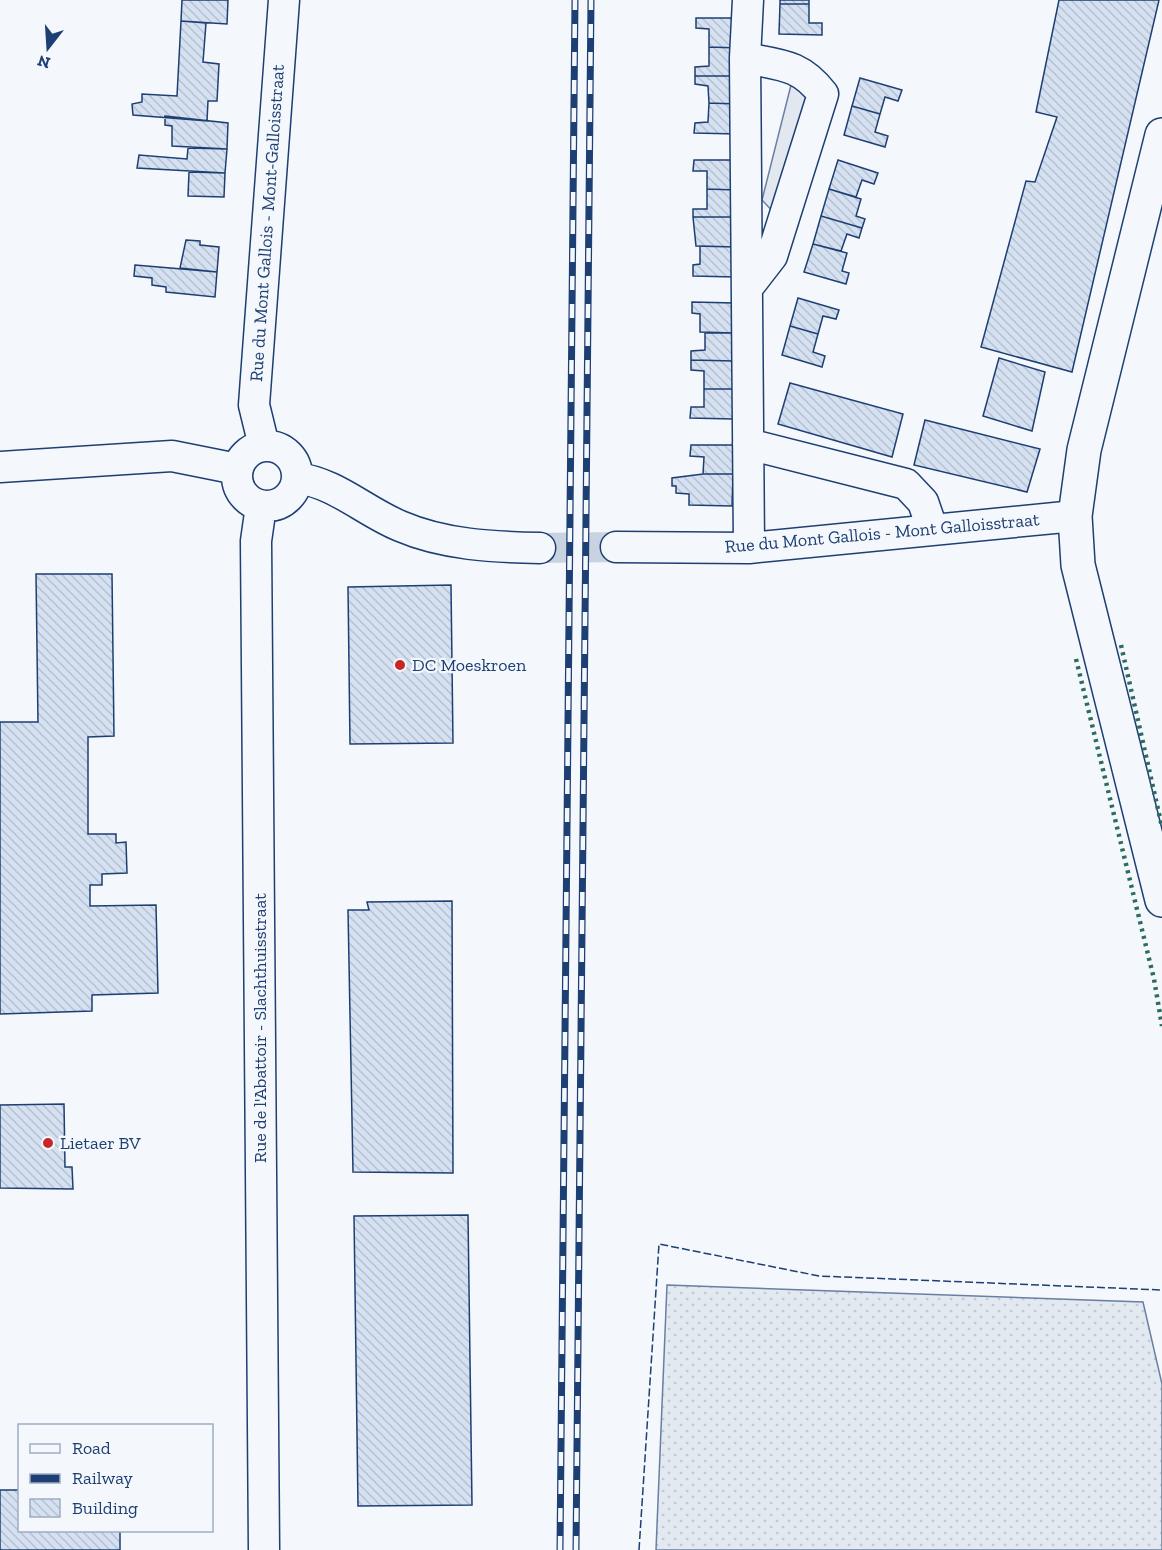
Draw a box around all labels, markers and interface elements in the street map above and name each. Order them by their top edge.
north arrow [18,18,78,78]
text: N [35,51,52,73]
street label: Rue du Mont Gallois - Mont-Galloisstraat [245,63,289,382]
street label: Rue du Mont Gallois - Mont Galloisstraat [724,508,1041,558]
place label: DC Moeskroen [412,654,527,676]
marker: DC Moeskroen [393,658,407,672]
street label: Rue de l'Abattoir - Slachthuisstraat [249,893,271,1163]
place label: Lietaer BV [60,1132,141,1154]
marker: Lietaer BV [41,1136,55,1150]
legend [18,1424,213,1532]
text: Road [72,1437,111,1459]
text: Railway [72,1467,134,1489]
text: Building [72,1497,138,1519]

